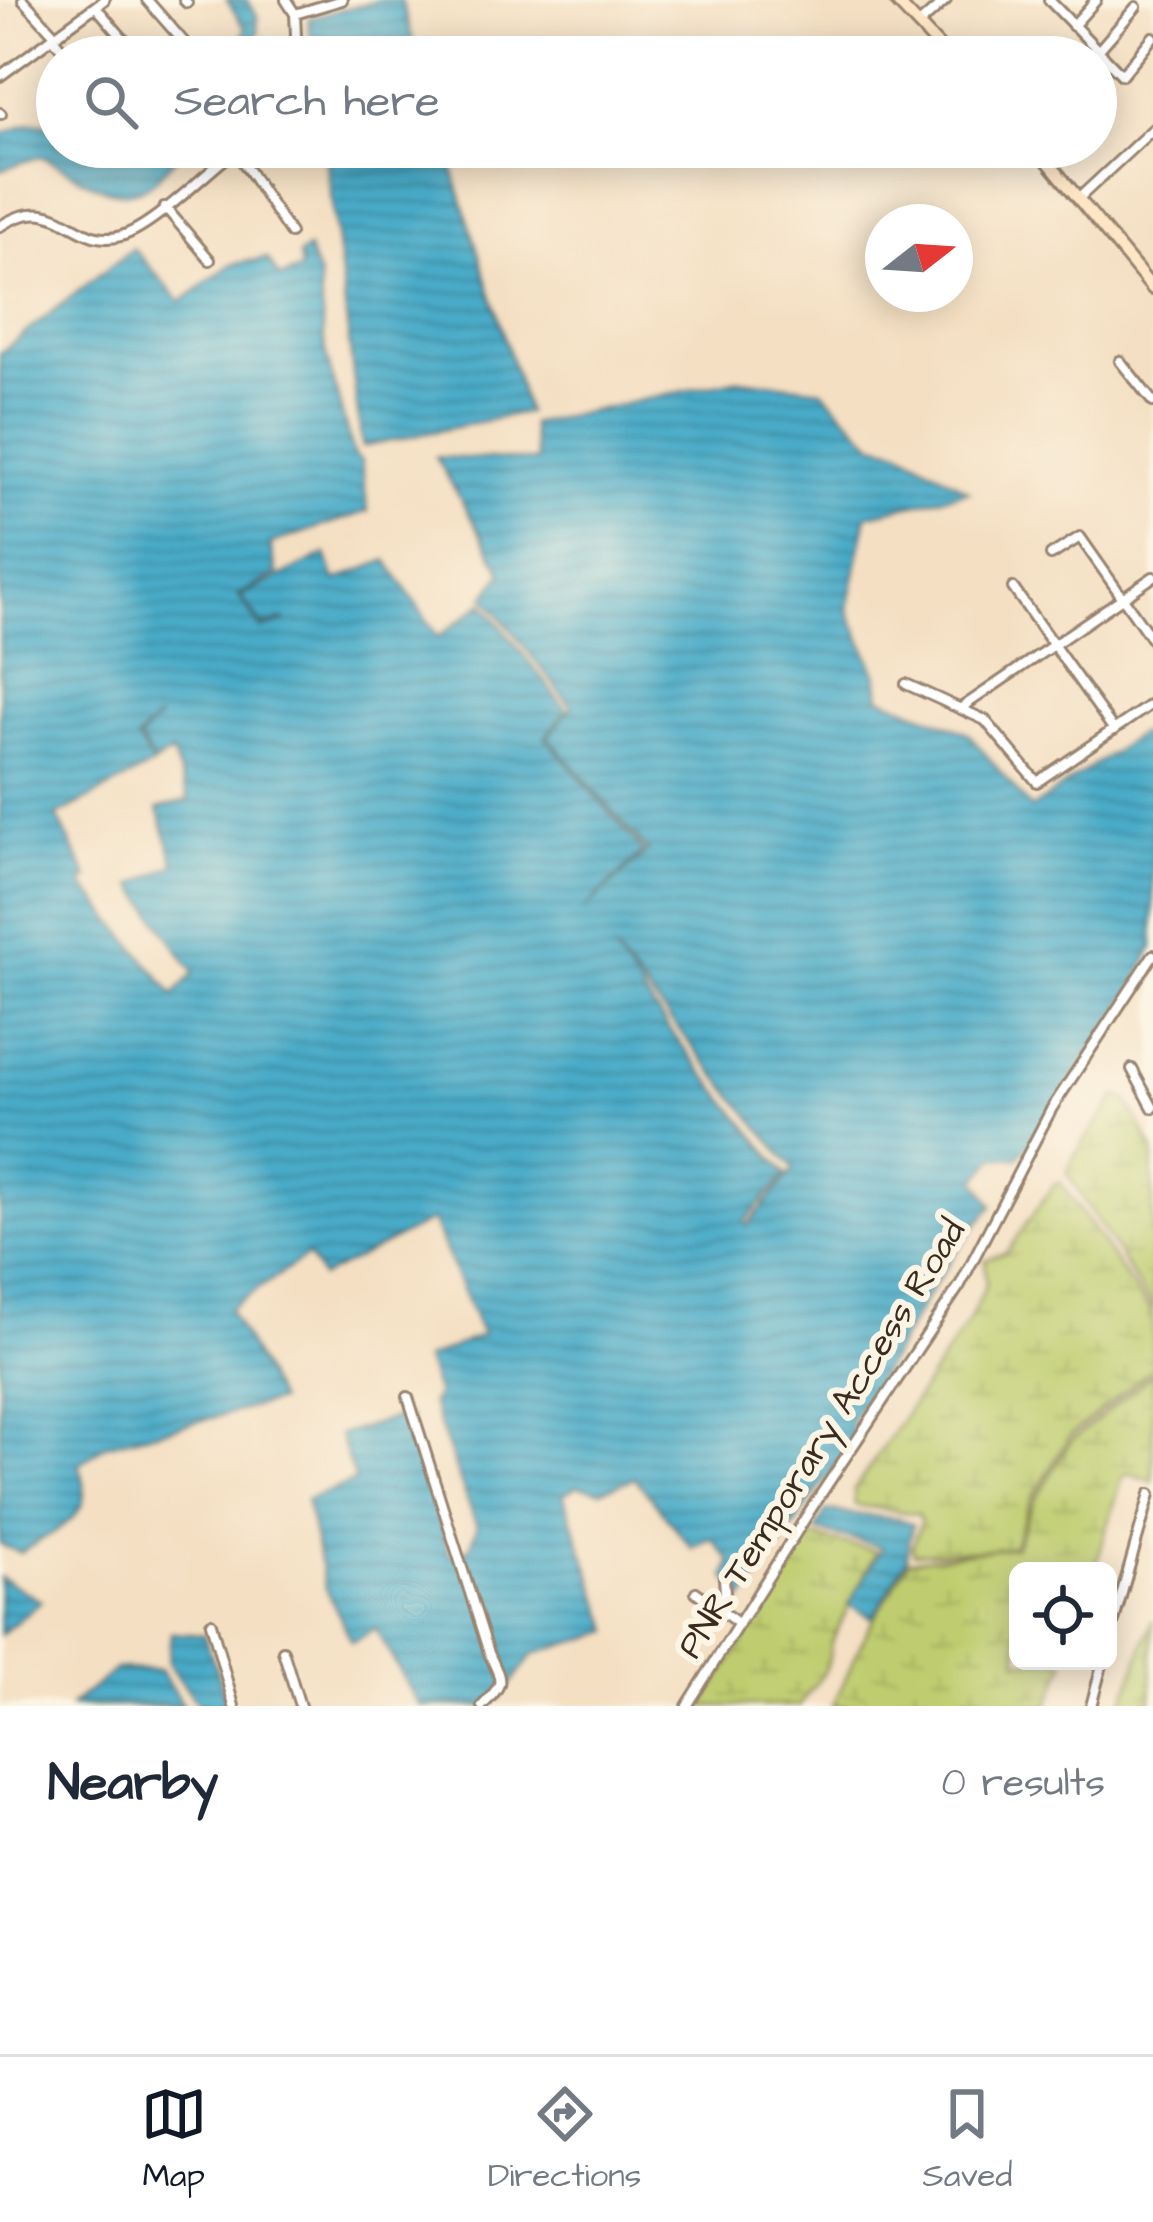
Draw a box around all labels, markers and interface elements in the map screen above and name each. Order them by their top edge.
search box [36,36,1117,168]
icon: search [78,69,144,135]
text: Search here [174,71,440,133]
north arrow [865,204,973,312]
street label: PNR Temporary Access Road [665,1209,979,1669]
map controls [1009,1562,1117,1670]
button: locate [1009,1562,1117,1670]
text: Nearby [48,1749,218,1820]
text: 0 results [941,1757,1105,1811]
tab: Map [141,2081,207,2199]
tab: Directions [488,2081,641,2199]
tab: Saved [922,2081,1012,2199]

